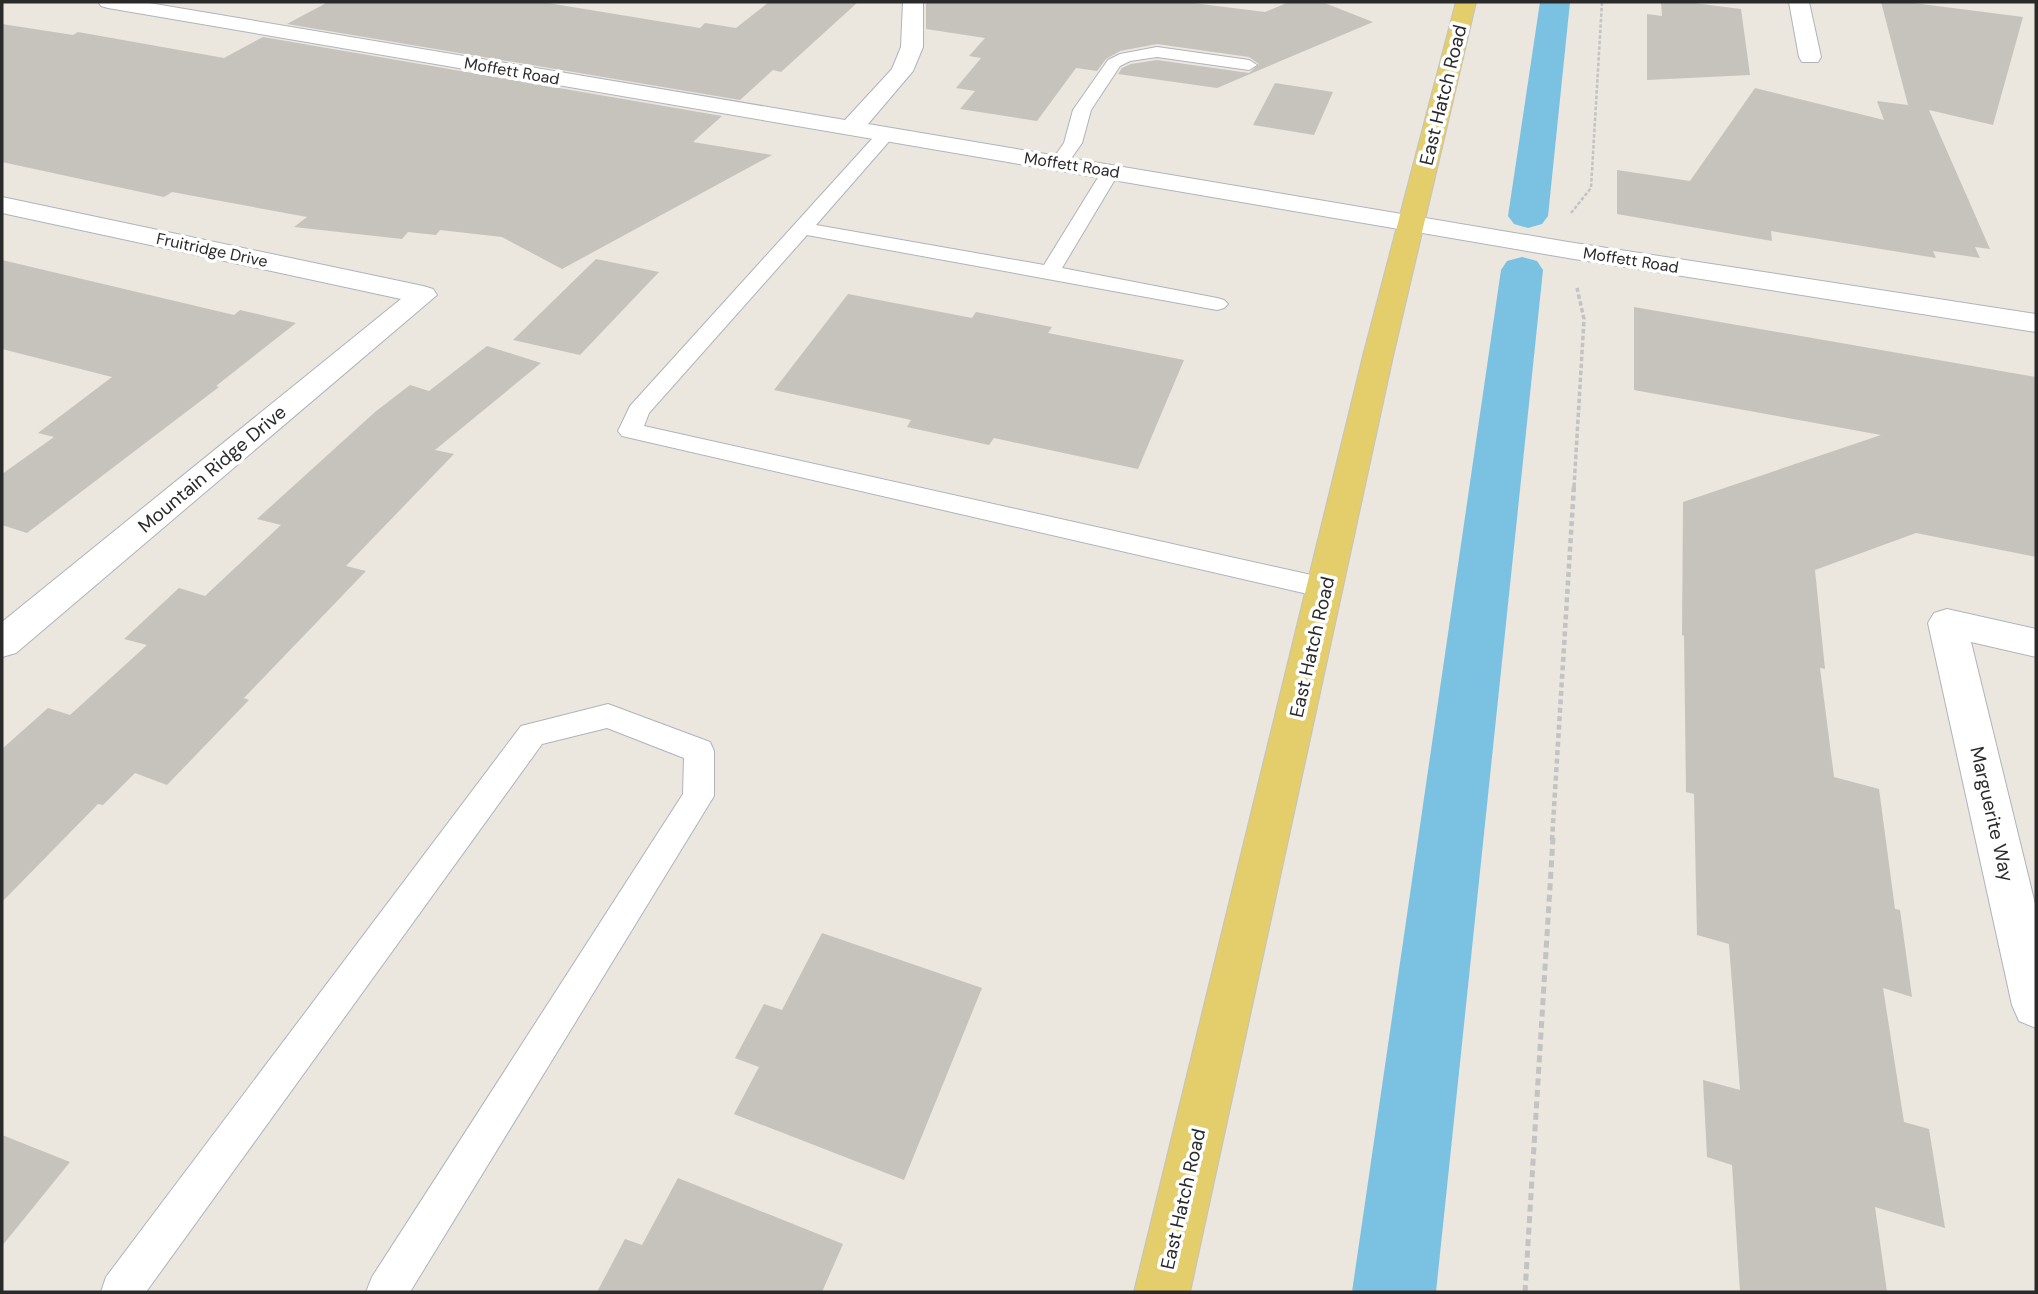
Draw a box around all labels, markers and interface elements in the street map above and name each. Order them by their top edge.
street label: East Hatch Road [1413,22,1473,168]
street label: Moffett Road [463,52,561,90]
street label: Moffett Road [1023,147,1121,183]
street label: Fruitridge Drive [154,228,270,272]
street label: Moffett Road [1582,242,1680,278]
street label: Mountain Ridge Drive [133,400,291,538]
street label: East Hatch Road [1284,574,1340,720]
street label: Marguerite Way [1964,744,2020,885]
street label: East Hatch Road [1155,1126,1211,1272]

